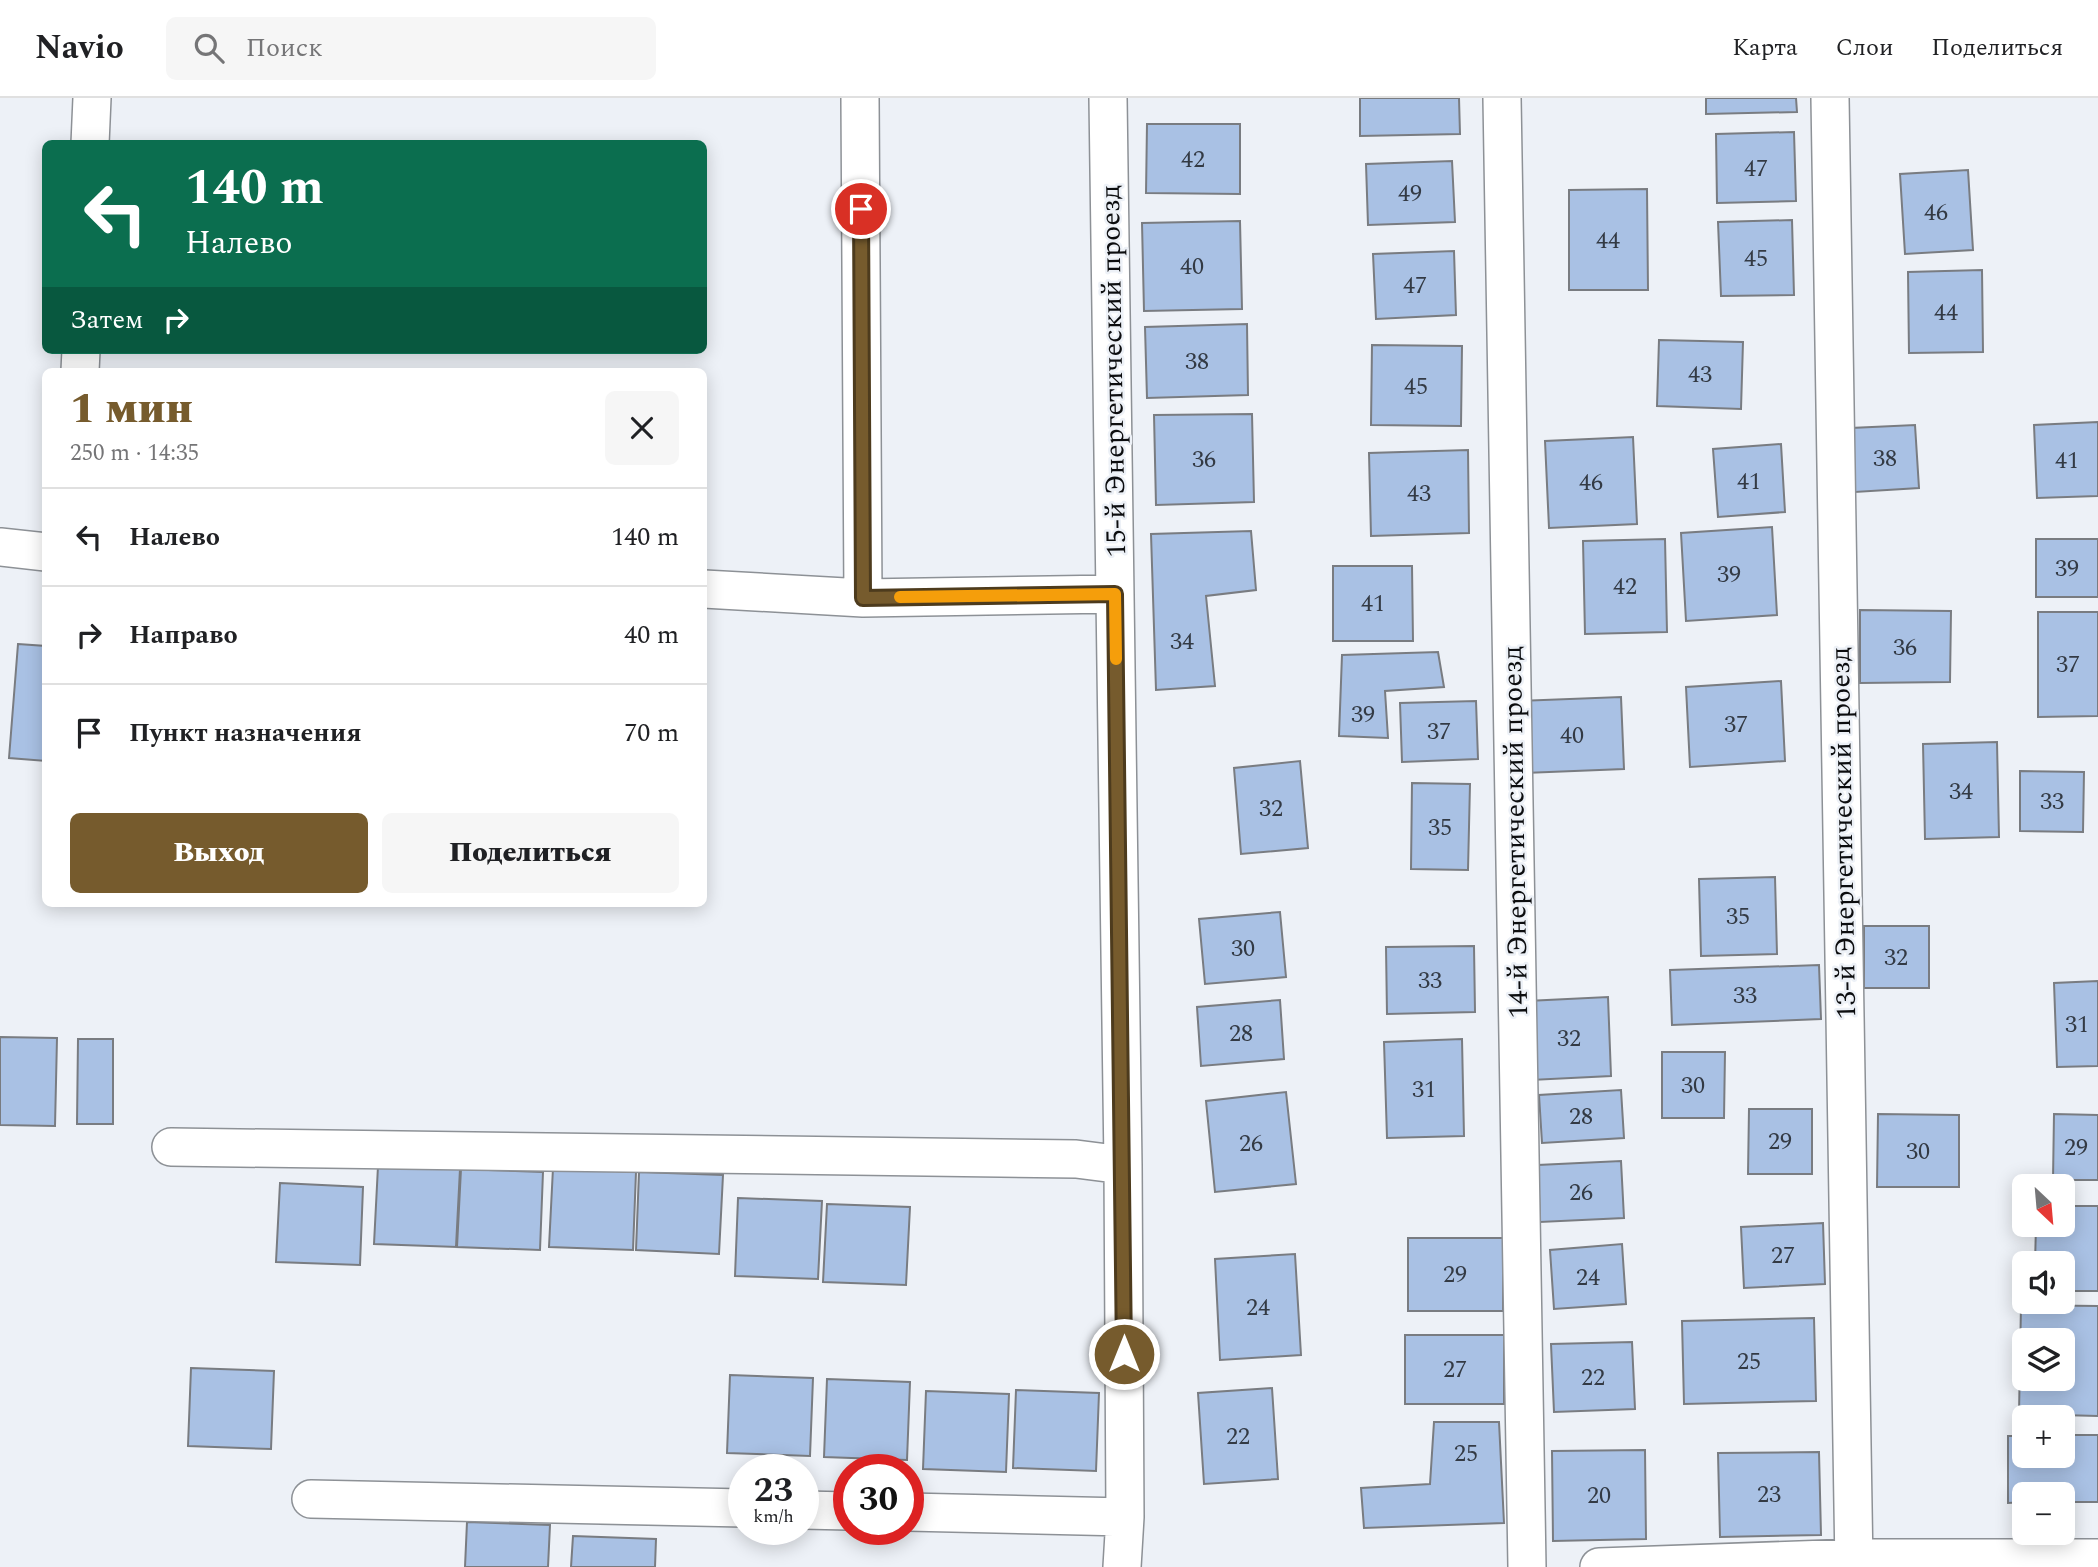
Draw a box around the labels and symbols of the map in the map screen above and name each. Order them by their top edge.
house number: 42 [1181,142,1205,178]
house number: 47 [1744,151,1768,187]
house number: 49 [1398,176,1422,212]
pin [831,179,891,239]
street label: 15-й Энергетический проезд [1089,184,1138,558]
house number: 46 [1924,195,1948,231]
house number: 44 [1596,223,1620,259]
house number: 45 [1744,241,1768,277]
house number: 40 [1180,249,1204,285]
house number: 47 [1403,268,1427,304]
house number: 44 [1934,295,1958,331]
house number: 38 [1185,344,1209,380]
house number: 43 [1688,357,1712,393]
house number: 45 [1404,369,1428,405]
house number: 38 [1873,441,1897,477]
house number: 36 [1192,442,1216,478]
house number: 41 [2055,443,2079,479]
house number: 41 [1737,464,1761,500]
house number: 46 [1579,465,1603,501]
house number: 43 [1407,476,1431,512]
house number: 39 [2055,551,2079,587]
house number: 39 [1717,557,1741,593]
house number: 42 [1613,569,1637,605]
house number: 41 [1361,586,1385,622]
house number: 34 [1170,624,1194,660]
house number: 36 [1893,630,1917,666]
street label: 14-й Энергетический проезд [1491,645,1540,1019]
street label: 13-й Энергетический проезд [1819,646,1868,1020]
house number: 37 [2056,647,2080,683]
house number: 39 [1351,697,1375,733]
house number: 37 [1724,707,1748,743]
house number: 37 [1427,714,1451,750]
house number: 40 [1560,718,1584,754]
house number: 34 [1949,774,1973,810]
house number: 33 [2040,784,2064,820]
house number: 32 [1259,791,1283,827]
house number: 35 [1428,810,1452,846]
house number: 35 [1726,899,1750,935]
house number: 30 [1231,931,1255,967]
house number: 32 [1884,940,1908,976]
house number: 33 [1418,963,1442,999]
house number: 33 [1733,978,1757,1014]
house number: 31 [2065,1007,2089,1043]
house number: 28 [1229,1016,1253,1052]
house number: 32 [1557,1021,1581,1057]
house number: 30 [1681,1068,1705,1104]
house number: 31 [1412,1072,1436,1108]
house number: 28 [1569,1099,1593,1135]
house number: 29 [1768,1124,1792,1160]
house number: 26 [1239,1126,1263,1162]
house number: 29 [2064,1130,2088,1166]
house number: 30 [1906,1134,1930,1170]
north arrow [2012,1174,2076,1237]
house number: 26 [1569,1175,1593,1211]
house number: 27 [1771,1238,1795,1274]
house number: 29 [1443,1257,1467,1293]
house number: 24 [1576,1260,1600,1296]
house number: 24 [1246,1290,1270,1326]
position arrow [1087,1317,1161,1391]
house number: 25 [1737,1344,1761,1380]
house number: 27 [1443,1352,1467,1388]
house number: 22 [1581,1360,1605,1396]
house number: 22 [1226,1419,1250,1455]
house number: 25 [1454,1436,1478,1472]
speed limit sign: 30 [833,1454,924,1545]
house number: 23 [1757,1477,1781,1513]
house number: 20 [1587,1478,1611,1514]

